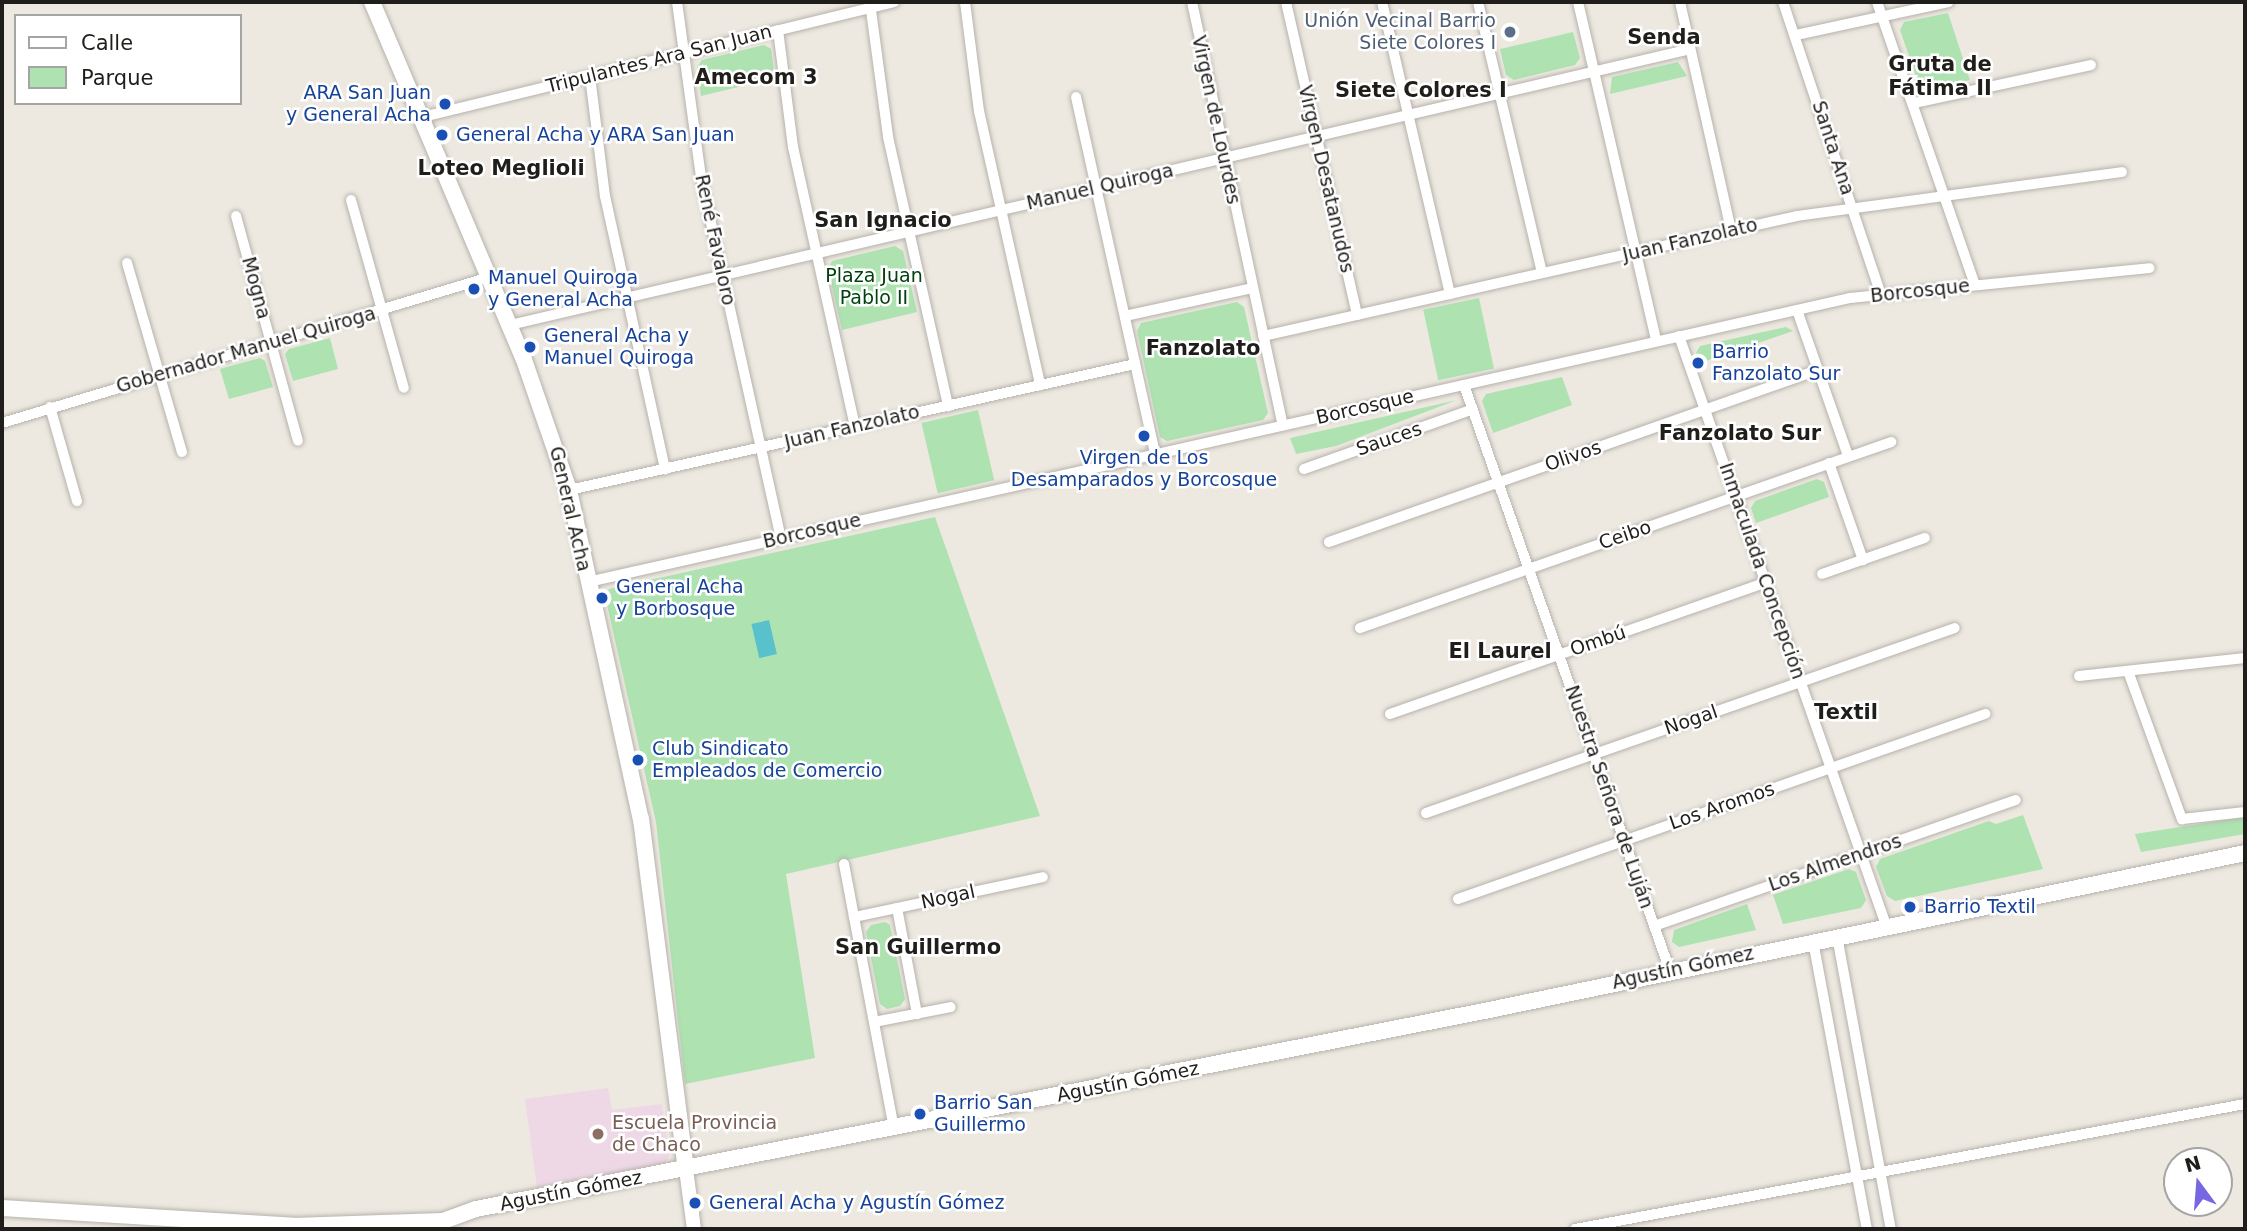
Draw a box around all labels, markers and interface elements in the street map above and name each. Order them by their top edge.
place label: Unión Vecinal Barrio Siete Colores I [1304,10,1496,54]
legend [14,14,242,105]
street label: Tripulantes Ara San Juan [544,20,774,98]
marker: Unión Vecinal Barrio Siete Colores I [1502,24,1518,40]
district label: Senda [1627,24,1701,50]
text: Calle [81,31,133,55]
street label: Virgen de Lourdes [1187,34,1245,206]
district label: Gruta de Fátima II [1888,51,1992,101]
district label: Amecom 3 [694,64,818,90]
text: Parque [81,66,153,90]
district label: Siete Colores I [1335,77,1507,103]
place label: ARA San Juan y General Acha [286,82,431,126]
street label: Virgen Desatanudos [1293,83,1359,275]
marker: ARA San Juan y General Acha [437,96,453,112]
street label: Santa Ana [1807,98,1859,198]
place label: General Acha y ARA San Juan [456,124,735,146]
marker: General Acha y ARA San Juan [434,127,450,143]
district label: Loteo Meglioli [417,155,585,181]
street label: Manuel Quiroga [1024,159,1176,215]
street label: René Favaloro [690,172,740,308]
district label: San Ignacio [814,207,952,233]
street label: Juan Fanzolato [1620,213,1760,267]
street label: Mogna [237,254,275,322]
park label: Plaza Juan Pablo II [825,265,923,309]
place label: Manuel Quiroga y General Acha [488,267,638,311]
street label: Borcosque [1869,274,1971,308]
marker: Manuel Quiroga y General Acha [466,281,482,297]
street label: Gobernador Manuel Quiroga [114,302,378,398]
place label: General Acha y Manuel Quiroga [544,325,694,369]
district label: Fanzolato [1146,335,1260,361]
marker: General Acha y Manuel Quiroga [522,339,538,355]
place label: Barrio Fanzolato Sur [1712,341,1840,385]
marker: Barrio Fanzolato Sur [1690,355,1706,371]
street label: Borcosque [1314,385,1416,429]
street label: Juan Fanzolato [782,400,922,454]
street label: Sauces [1353,417,1425,461]
district label: Fanzolato Sur [1659,420,1821,446]
marker: Virgen de Los Desamparados y Borcosque [1136,428,1152,444]
street label: Olivos [1542,436,1604,476]
street label: General Acha [545,444,595,574]
place label: Virgen de Los Desamparados y Borcosque [1011,447,1277,491]
street label: Inmaculada Concepción [1714,460,1810,682]
street label: Borcosque [761,509,863,553]
street label: Ceibo [1596,515,1654,555]
place label: General Acha y Borbosque [616,576,744,620]
marker: General Acha y Borbosque [594,590,610,606]
street label: Ombú [1567,621,1629,661]
district label: El Laurel [1448,638,1552,664]
street label: Nuestra Señora de Luján [1560,682,1658,912]
district label: Textil [1814,699,1878,725]
street label: Nogal [1661,700,1721,740]
place label: Club Sindicato Empleados de Comercio [652,738,882,782]
marker: Club Sindicato Empleados de Comercio [630,752,646,768]
street label: Los Aromos [1666,777,1778,835]
street label: Los Almendros [1765,830,1905,896]
street label: Nogal [919,880,977,914]
place label: Barrio Textil [1924,896,2036,918]
marker: Barrio Textil [1902,899,1918,915]
district label: San Guillermo [835,934,1001,960]
street label: Agustín Gómez [1610,942,1756,994]
street label: Agustín Gómez [1055,1057,1201,1107]
place label: Barrio San Guillermo [934,1092,1033,1136]
marker: Barrio San Guillermo [912,1106,928,1122]
place label: Escuela Provincia de Chaco [612,1112,777,1156]
marker: Escuela Provincia de Chaco [590,1126,606,1142]
north arrow [2163,1147,2233,1217]
text: N [2182,1151,2203,1177]
street label: Agustín Gómez [498,1166,644,1216]
place label: General Acha y Agustín Gómez [709,1192,1004,1214]
marker: General Acha y Agustín Gómez [687,1195,703,1211]

